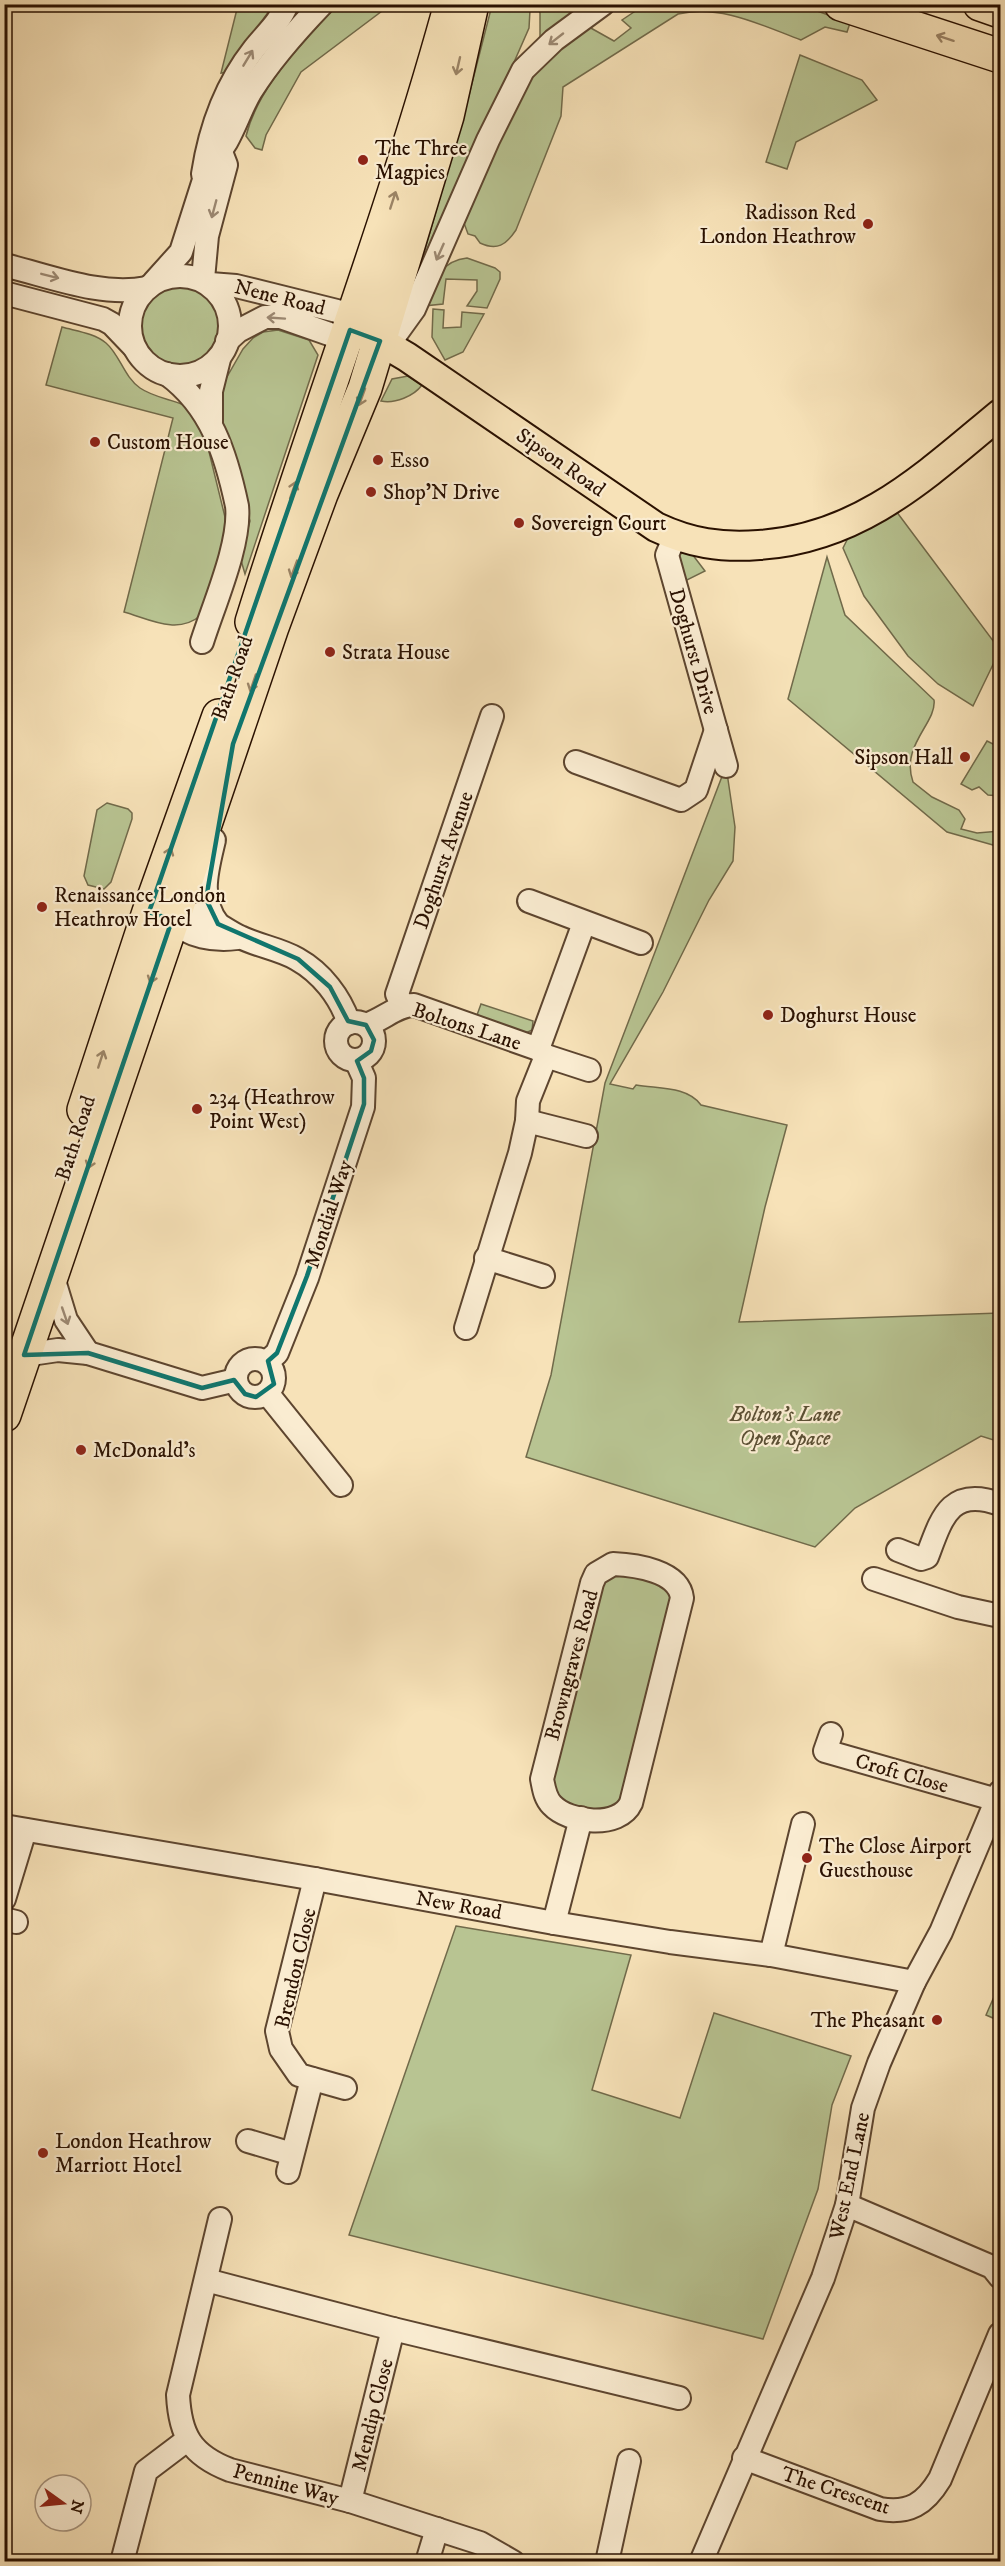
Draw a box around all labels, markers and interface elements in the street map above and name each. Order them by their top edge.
one-way arrow [548,32,564,45]
one-way arrow [936,32,955,43]
one-way arrow [243,50,255,67]
one-way arrow [452,56,463,75]
place label: The Three Magpies [375,136,467,186]
marker: The Three Magpies [356,153,370,167]
one-way arrow [388,191,399,210]
one-way arrow [208,199,219,218]
place label: Radisson Red London Heathrow [699,200,857,250]
marker: Radisson Red London Heathrow [861,217,875,231]
one-way arrow [434,242,445,260]
one-way arrow [40,271,59,283]
street label: Nene Road [231,274,329,322]
one-way arrow [267,312,286,323]
one-way arrow [355,387,366,406]
street label: Sipson Road [511,423,611,503]
place label: Custom House [107,430,229,456]
marker: Custom House [88,435,102,449]
place label: Esso [390,448,429,474]
marker: Esso [371,453,385,467]
place label: Shop'N Drive [383,480,500,506]
one-way arrow [289,482,300,500]
marker: Shop'N Drive [364,485,378,499]
place label: Sovereign Court [531,511,667,537]
marker: Sovereign Court [512,516,526,530]
one-way arrow [287,559,298,577]
street label: Doghurst Drive [663,585,724,718]
street label: Bath Road [206,632,260,724]
place label: Strata House [342,640,450,666]
marker: Strata House [323,645,337,659]
one-way arrow [247,673,258,692]
place label: Sipson Hall [854,745,954,771]
marker: Sipson Hall [958,750,972,764]
street label: Doghurst Avenue [408,788,480,933]
one-way arrow [164,848,175,866]
place label: Renaissance London Heathrow Hotel [54,883,226,933]
marker: Renaissance London Heathrow Hotel [35,900,49,914]
one-way arrow [147,965,158,984]
street label: Boltons Lane [409,997,525,1057]
place label: Doghurst House [780,1003,917,1029]
marker: Doghurst House [761,1008,775,1022]
one-way arrow [96,1050,107,1069]
place label: 234 (Heathrow Point West) [209,1085,335,1135]
street label: Bath Road [50,1092,102,1184]
marker: 234 (Heathrow Point West) [190,1102,204,1116]
one-way arrow [85,1150,96,1169]
street label: Mondial Way [299,1156,359,1272]
one-way arrow [60,1306,71,1325]
park label: Bolton's Lane Open Space [729,1402,841,1452]
place label: McDonald's [93,1438,196,1464]
marker: McDonald's [74,1443,88,1457]
street label: Browngraves Road [539,1586,605,1744]
street label: Croft Close [852,1748,952,1800]
place label: The Close Airport Guesthouse [819,1834,972,1884]
marker: The Close Airport Guesthouse [800,1851,814,1865]
street label: New Road [414,1886,504,1926]
street label: Brendon Close [269,1905,323,2031]
place label: The Pheasant [811,2008,925,2034]
marker: The Pheasant [930,2013,944,2027]
street label: West End Lane [824,2110,876,2243]
place label: London Heathrow Marriott Hotel [55,2129,212,2179]
marker: London Heathrow Marriott Hotel [36,2146,50,2160]
street label: Mendip Close [346,2356,400,2474]
street label: Pennine Way [230,2458,343,2512]
street label: The Crescent [778,2461,894,2521]
north arrow [33,2473,93,2533]
text: N [65,2498,88,2516]

